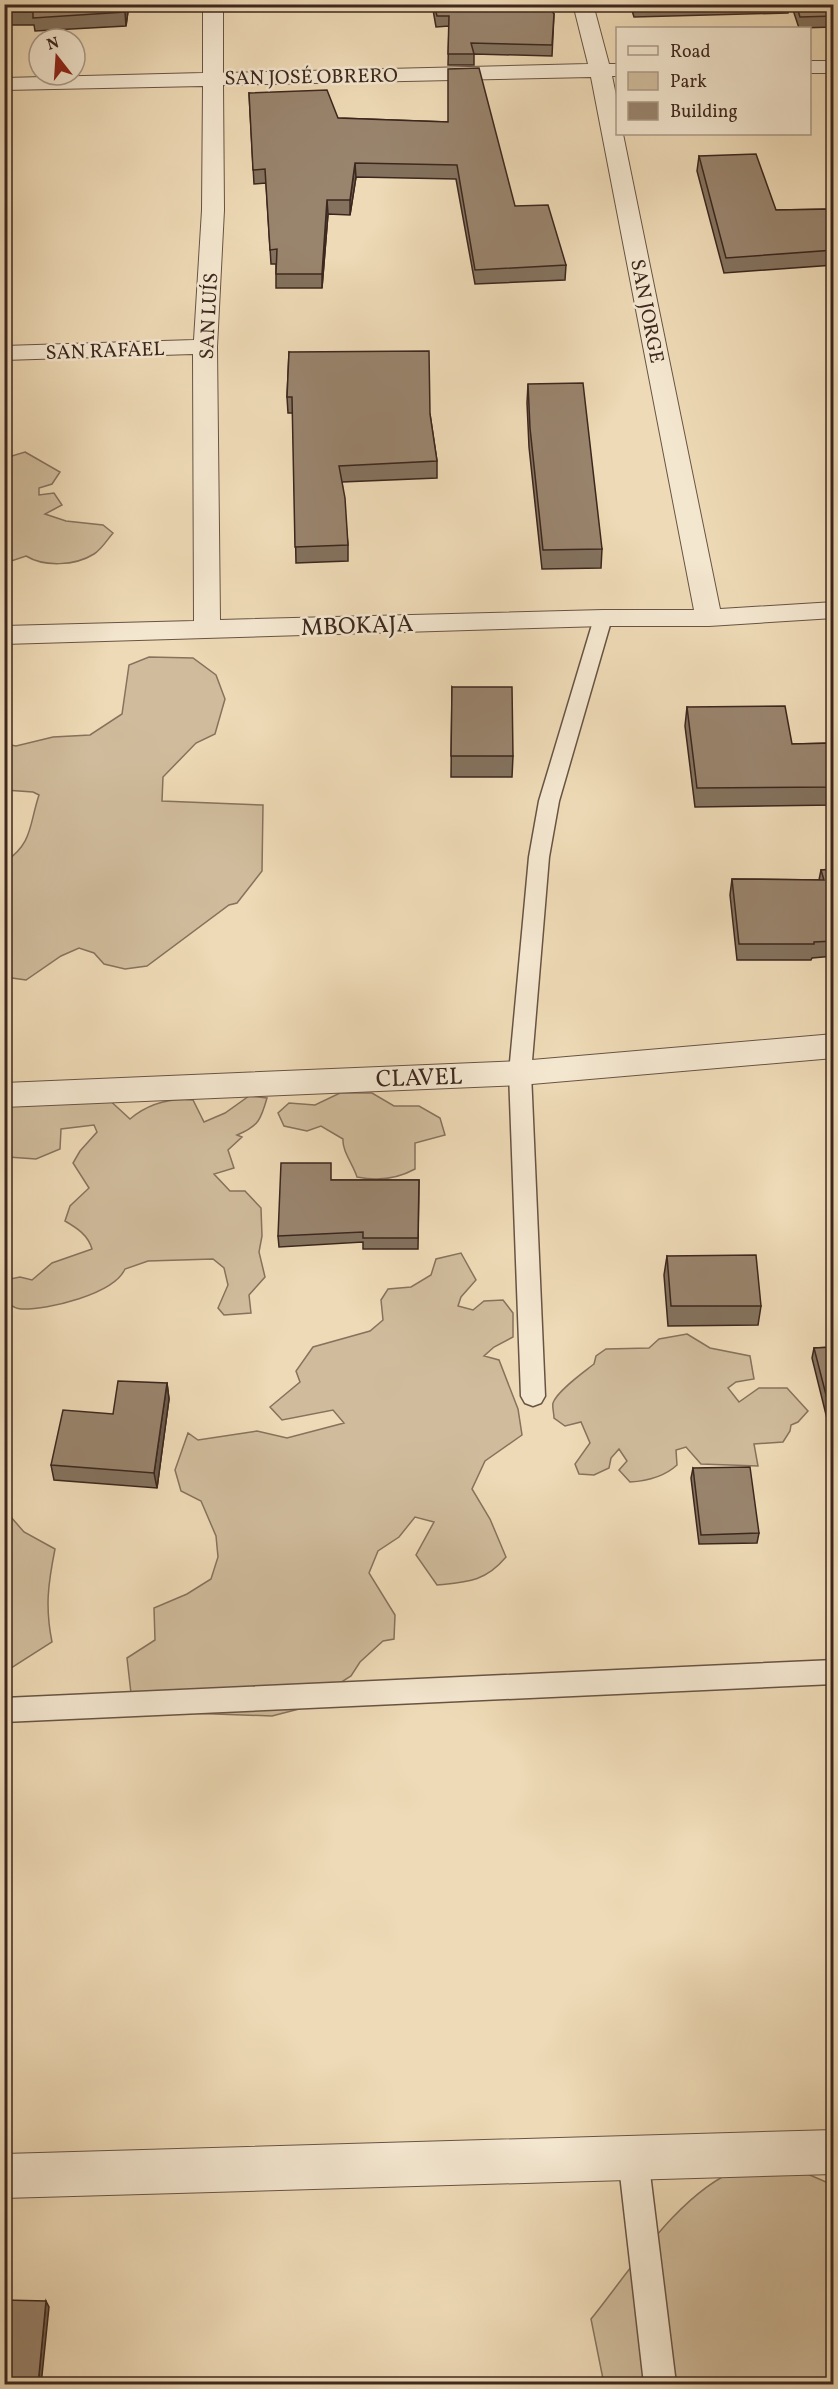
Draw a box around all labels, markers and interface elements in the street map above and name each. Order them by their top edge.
north arrow [27,27,87,87]
legend [616,27,811,135]
text: N [44,32,62,57]
text: Road [670,40,711,65]
street label: SAN JOSÉ OBRERO [224,62,398,94]
text: Park [670,70,707,95]
text: Building [670,100,738,125]
street label: SAN JORGE [622,257,670,366]
street label: SAN LUÍS [194,272,226,360]
street label: SAN RAFAEL [45,336,165,368]
street label: MBOKAJA [300,608,414,646]
street label: CLAVEL [375,1060,463,1098]

